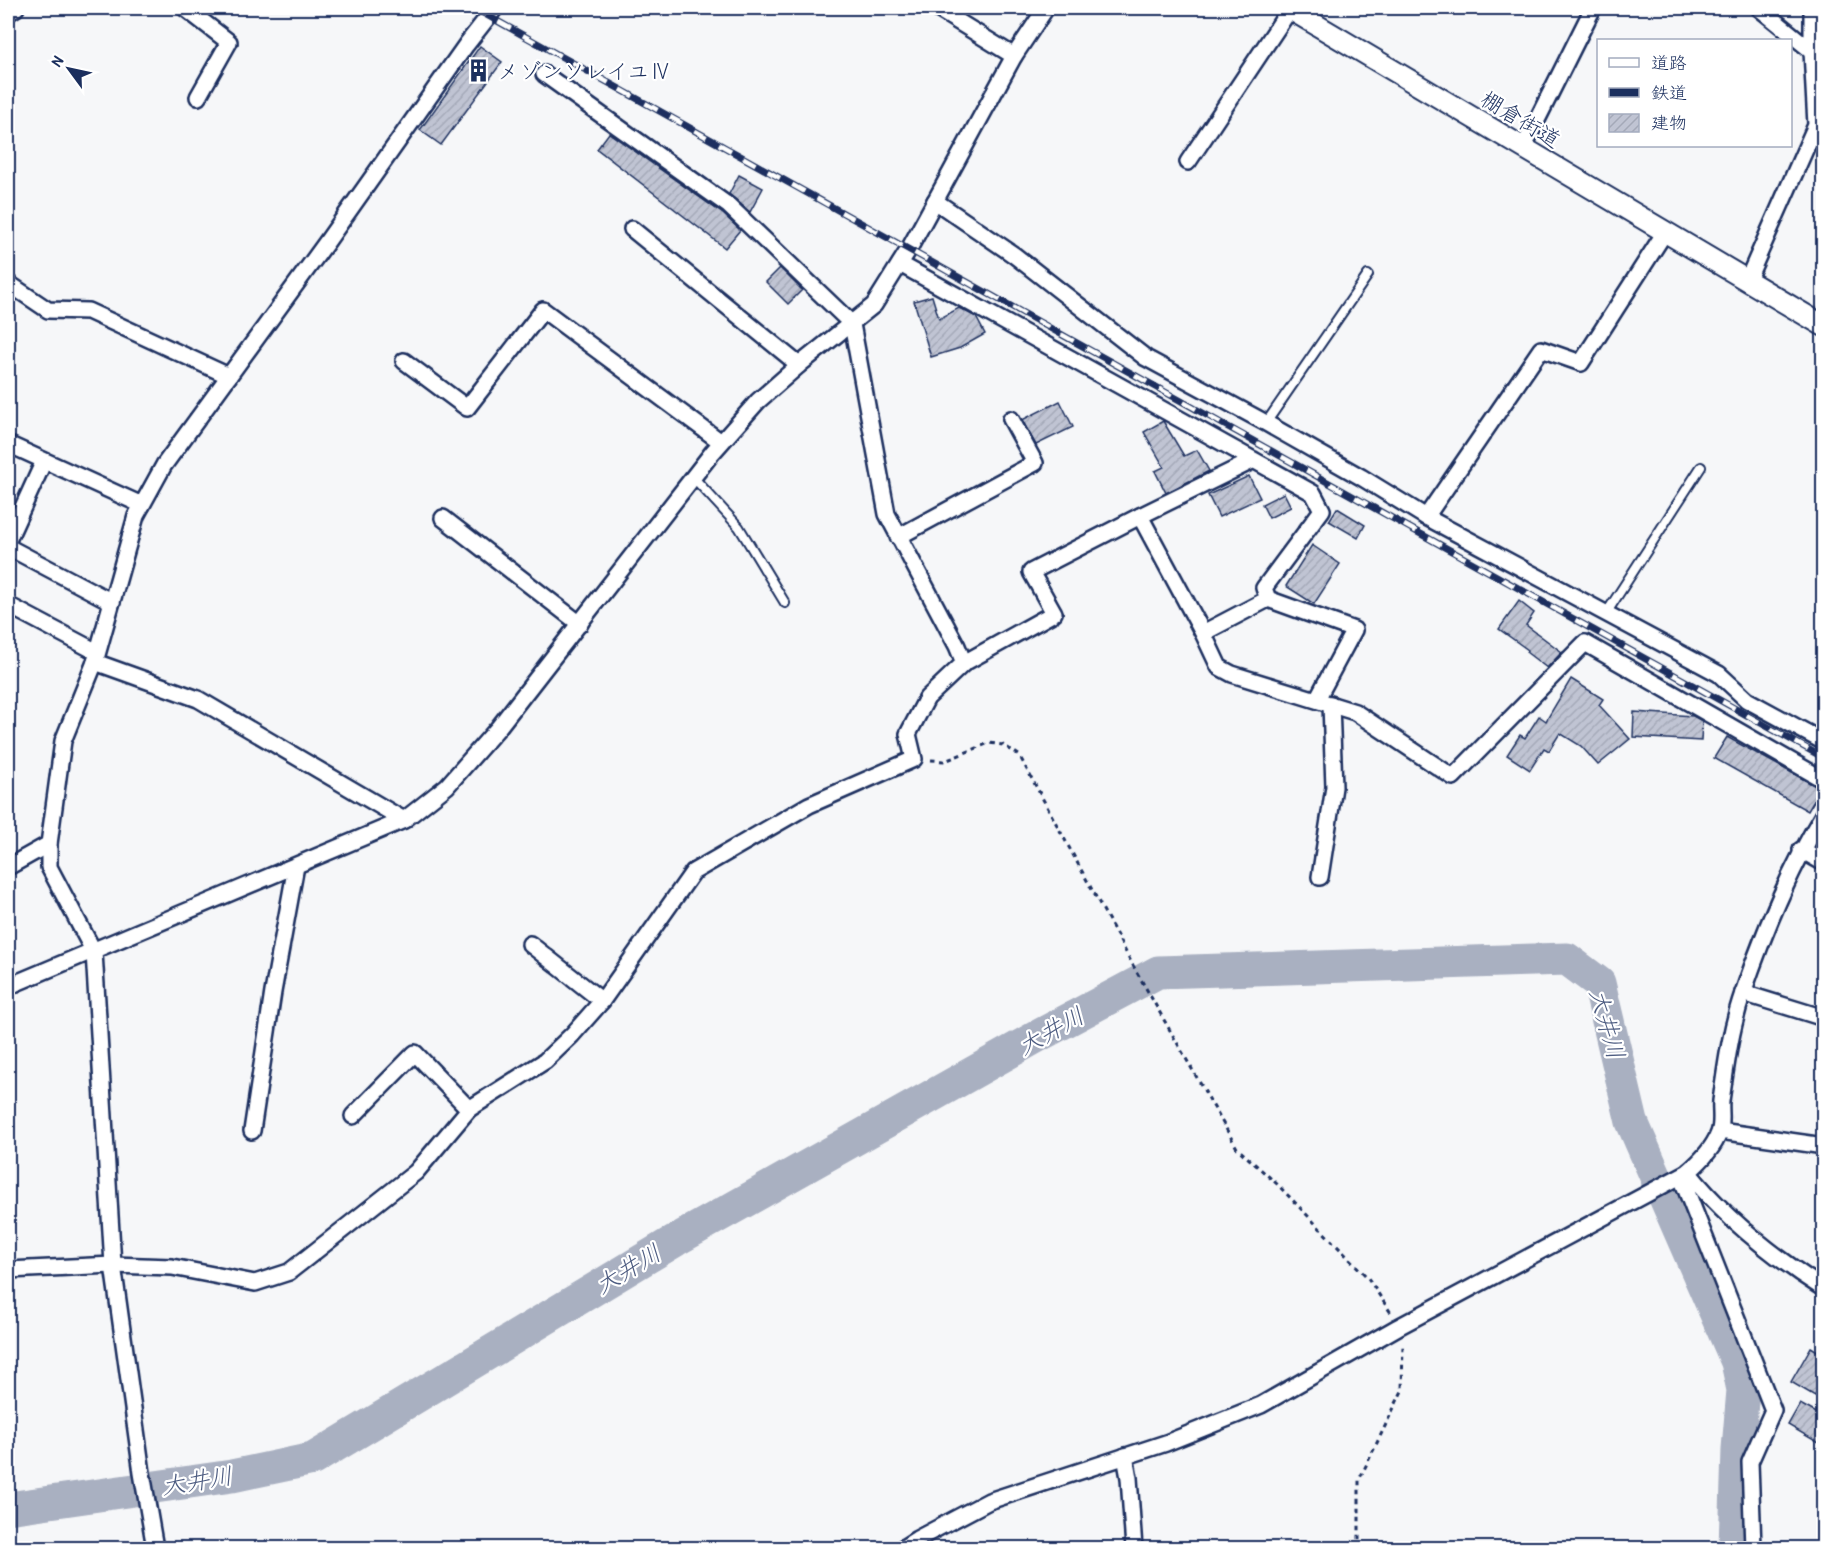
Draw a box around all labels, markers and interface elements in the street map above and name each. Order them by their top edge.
north arrow [39,39,99,99]
legend [1597,39,1792,147]
text: 道路 [1651,50,1687,75]
text: N [45,51,68,70]
place label: メゾンソレイユⅣ [497,56,671,86]
building icon: メゾンソレイユⅣ [466,58,492,84]
text: 鉄道 [1651,80,1687,105]
street label: 棚倉街道 [1476,83,1566,155]
text: 建物 [1651,110,1687,135]
water label: 大井川 [1583,985,1633,1063]
water label: 大井川 [1011,999,1090,1062]
water label: 大井川 [588,1236,667,1300]
water label: 大井川 [159,1459,235,1501]

